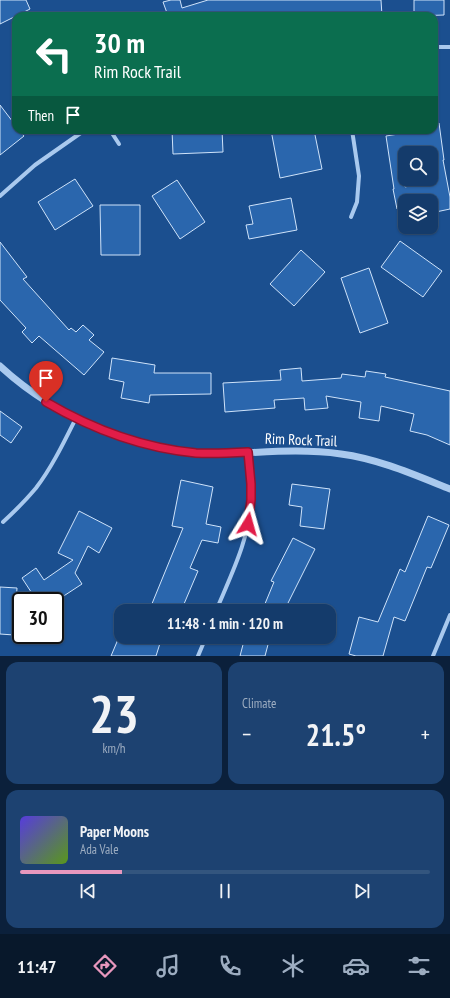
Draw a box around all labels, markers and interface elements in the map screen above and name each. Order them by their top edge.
text: 30 m [94,24,145,61]
icon: left [28,28,80,80]
text: Rim Rock Trail [94,60,181,83]
icon: arrive [62,104,84,126]
text: Then [28,106,54,125]
map controls [398,146,438,234]
button: search [398,146,438,186]
button: layers [398,194,438,234]
pin [29,361,63,402]
icon: arrive [35,367,57,389]
street label: Rim Rock Trail [265,429,338,450]
position arrow [227,503,269,545]
speed limit sign: 30 [12,592,64,644]
text: 11:48 · 1 min · 120 m [167,614,283,633]
text: 23 [89,680,139,747]
text: Climate [242,695,276,712]
text: 21.5° [306,715,366,754]
text: − [242,720,251,748]
text: + [421,720,430,748]
text: km/h [102,740,126,757]
text: Paper Moons [80,822,149,841]
text: Ada Vale [80,841,119,858]
icon: previous [77,880,99,902]
icon: pause [214,880,236,902]
icon: next [351,880,373,902]
icon: directions [91,952,119,980]
icon: music [154,952,182,980]
icon: phone [216,952,244,980]
icon: climate [279,952,307,980]
icon: car [342,952,370,980]
icon: filters [405,952,433,980]
text: 11:47 [17,955,56,978]

